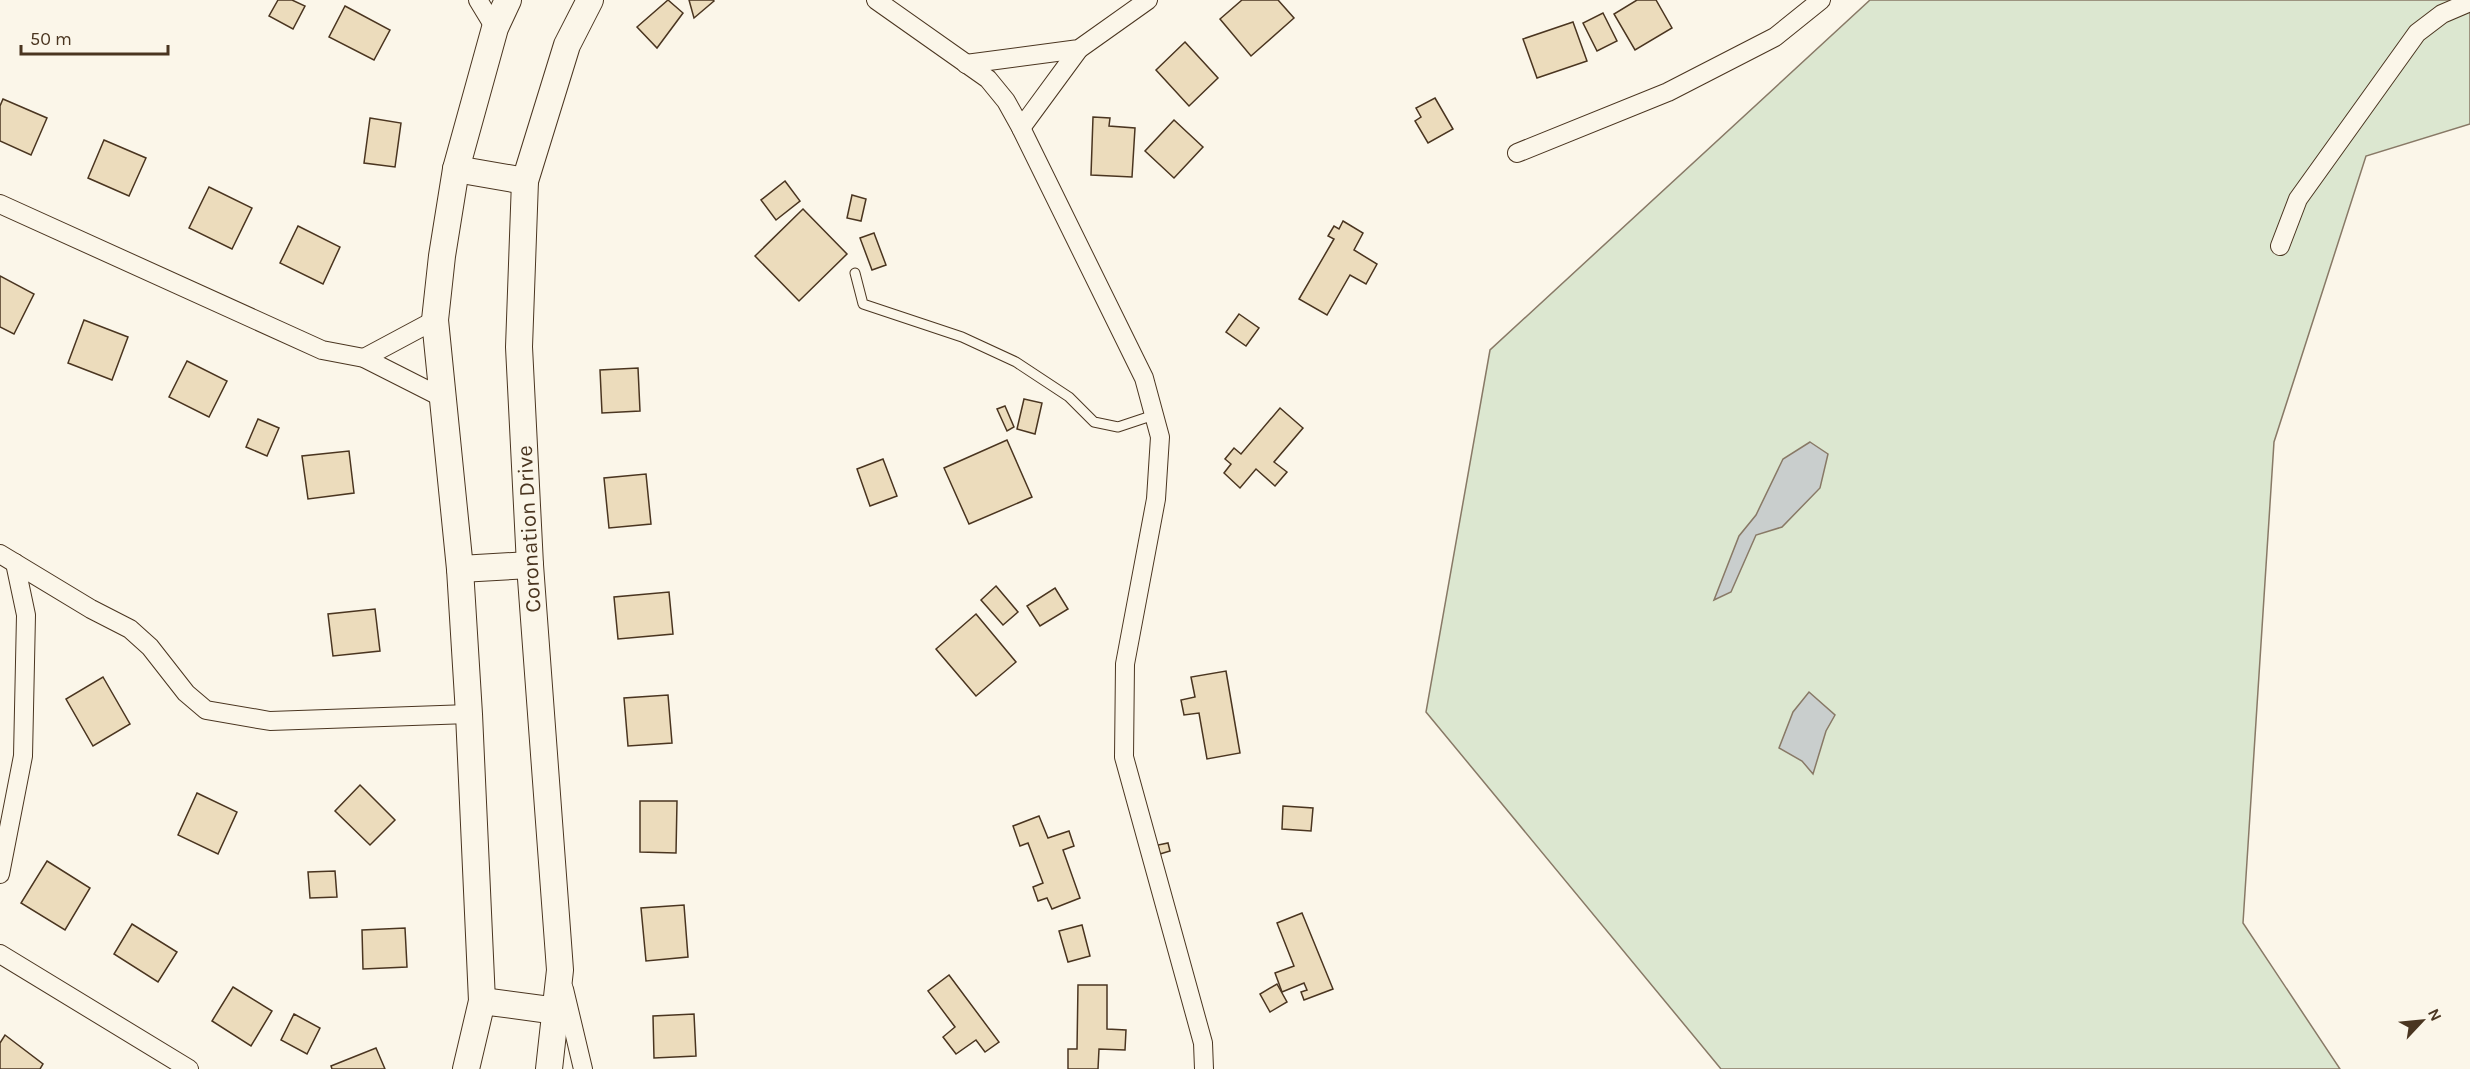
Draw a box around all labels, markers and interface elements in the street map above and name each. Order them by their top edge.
scale bar [21,18,168,56]
text: 50 m [30,28,72,50]
street label: Coronation Drive [512,445,546,613]
north arrow [2392,991,2452,1051]
text: N [2424,1005,2446,1024]

